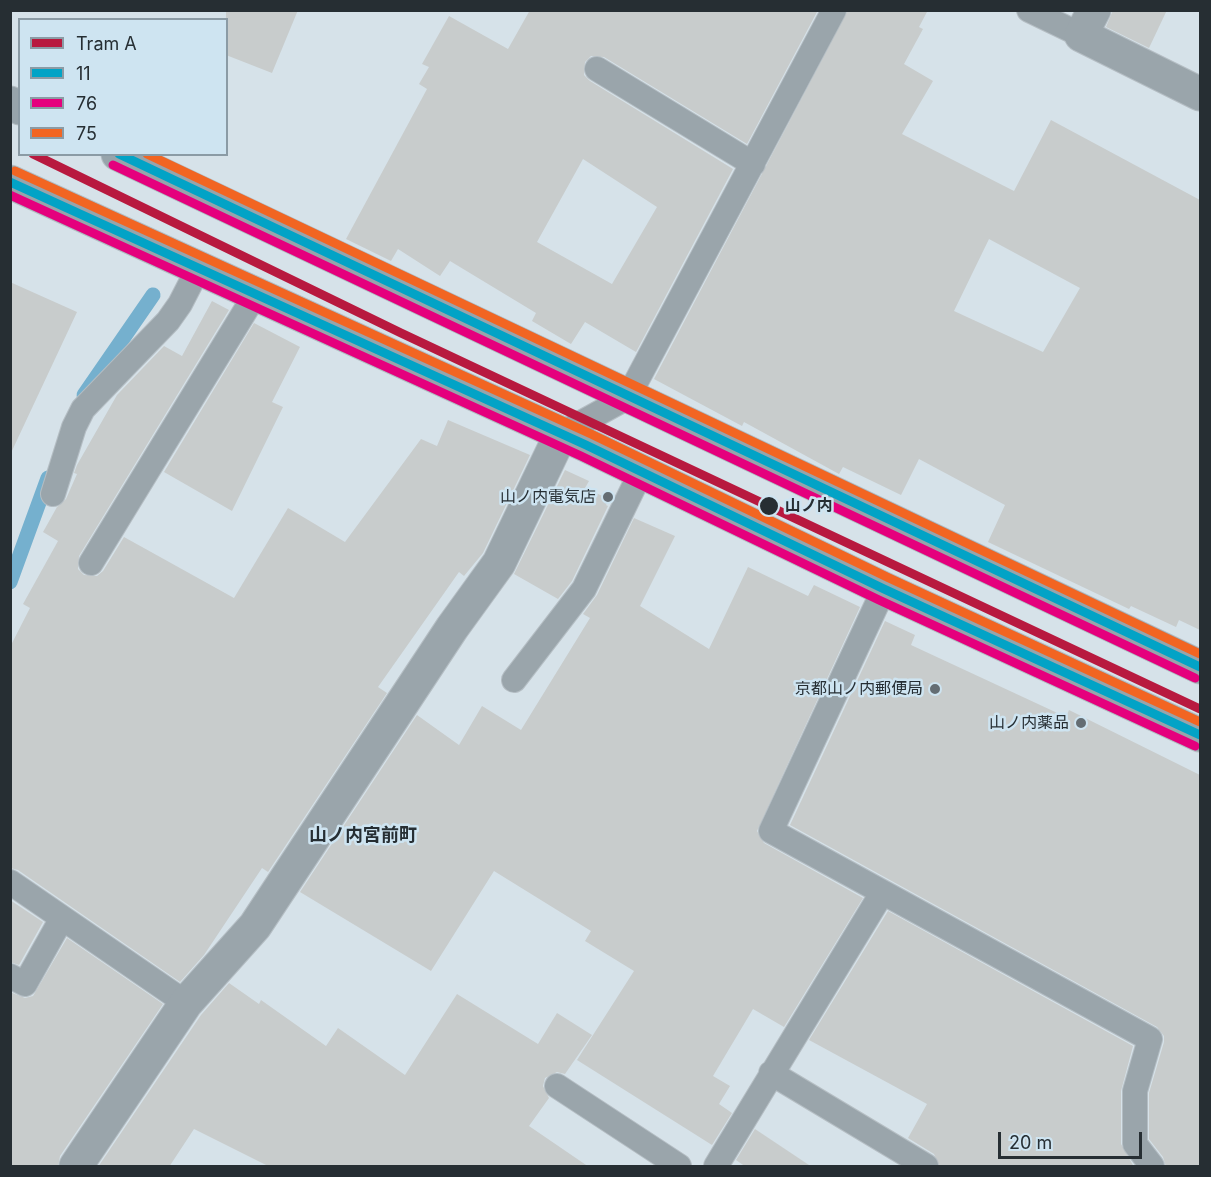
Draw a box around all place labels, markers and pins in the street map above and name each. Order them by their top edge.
place label: 山ノ内電気店 [500,487,596,507]
marker: 山ノ内電気店 [601,490,615,504]
marker: 山ノ内 [758,495,780,517]
place label: 山ノ内 [785,496,833,516]
place label: 京都山ノ内郵便局 [795,679,923,699]
marker: 京都山ノ内郵便局 [928,682,942,696]
place label: 山ノ内薬品 [989,713,1069,733]
marker: 山ノ内薬品 [1074,716,1088,730]

